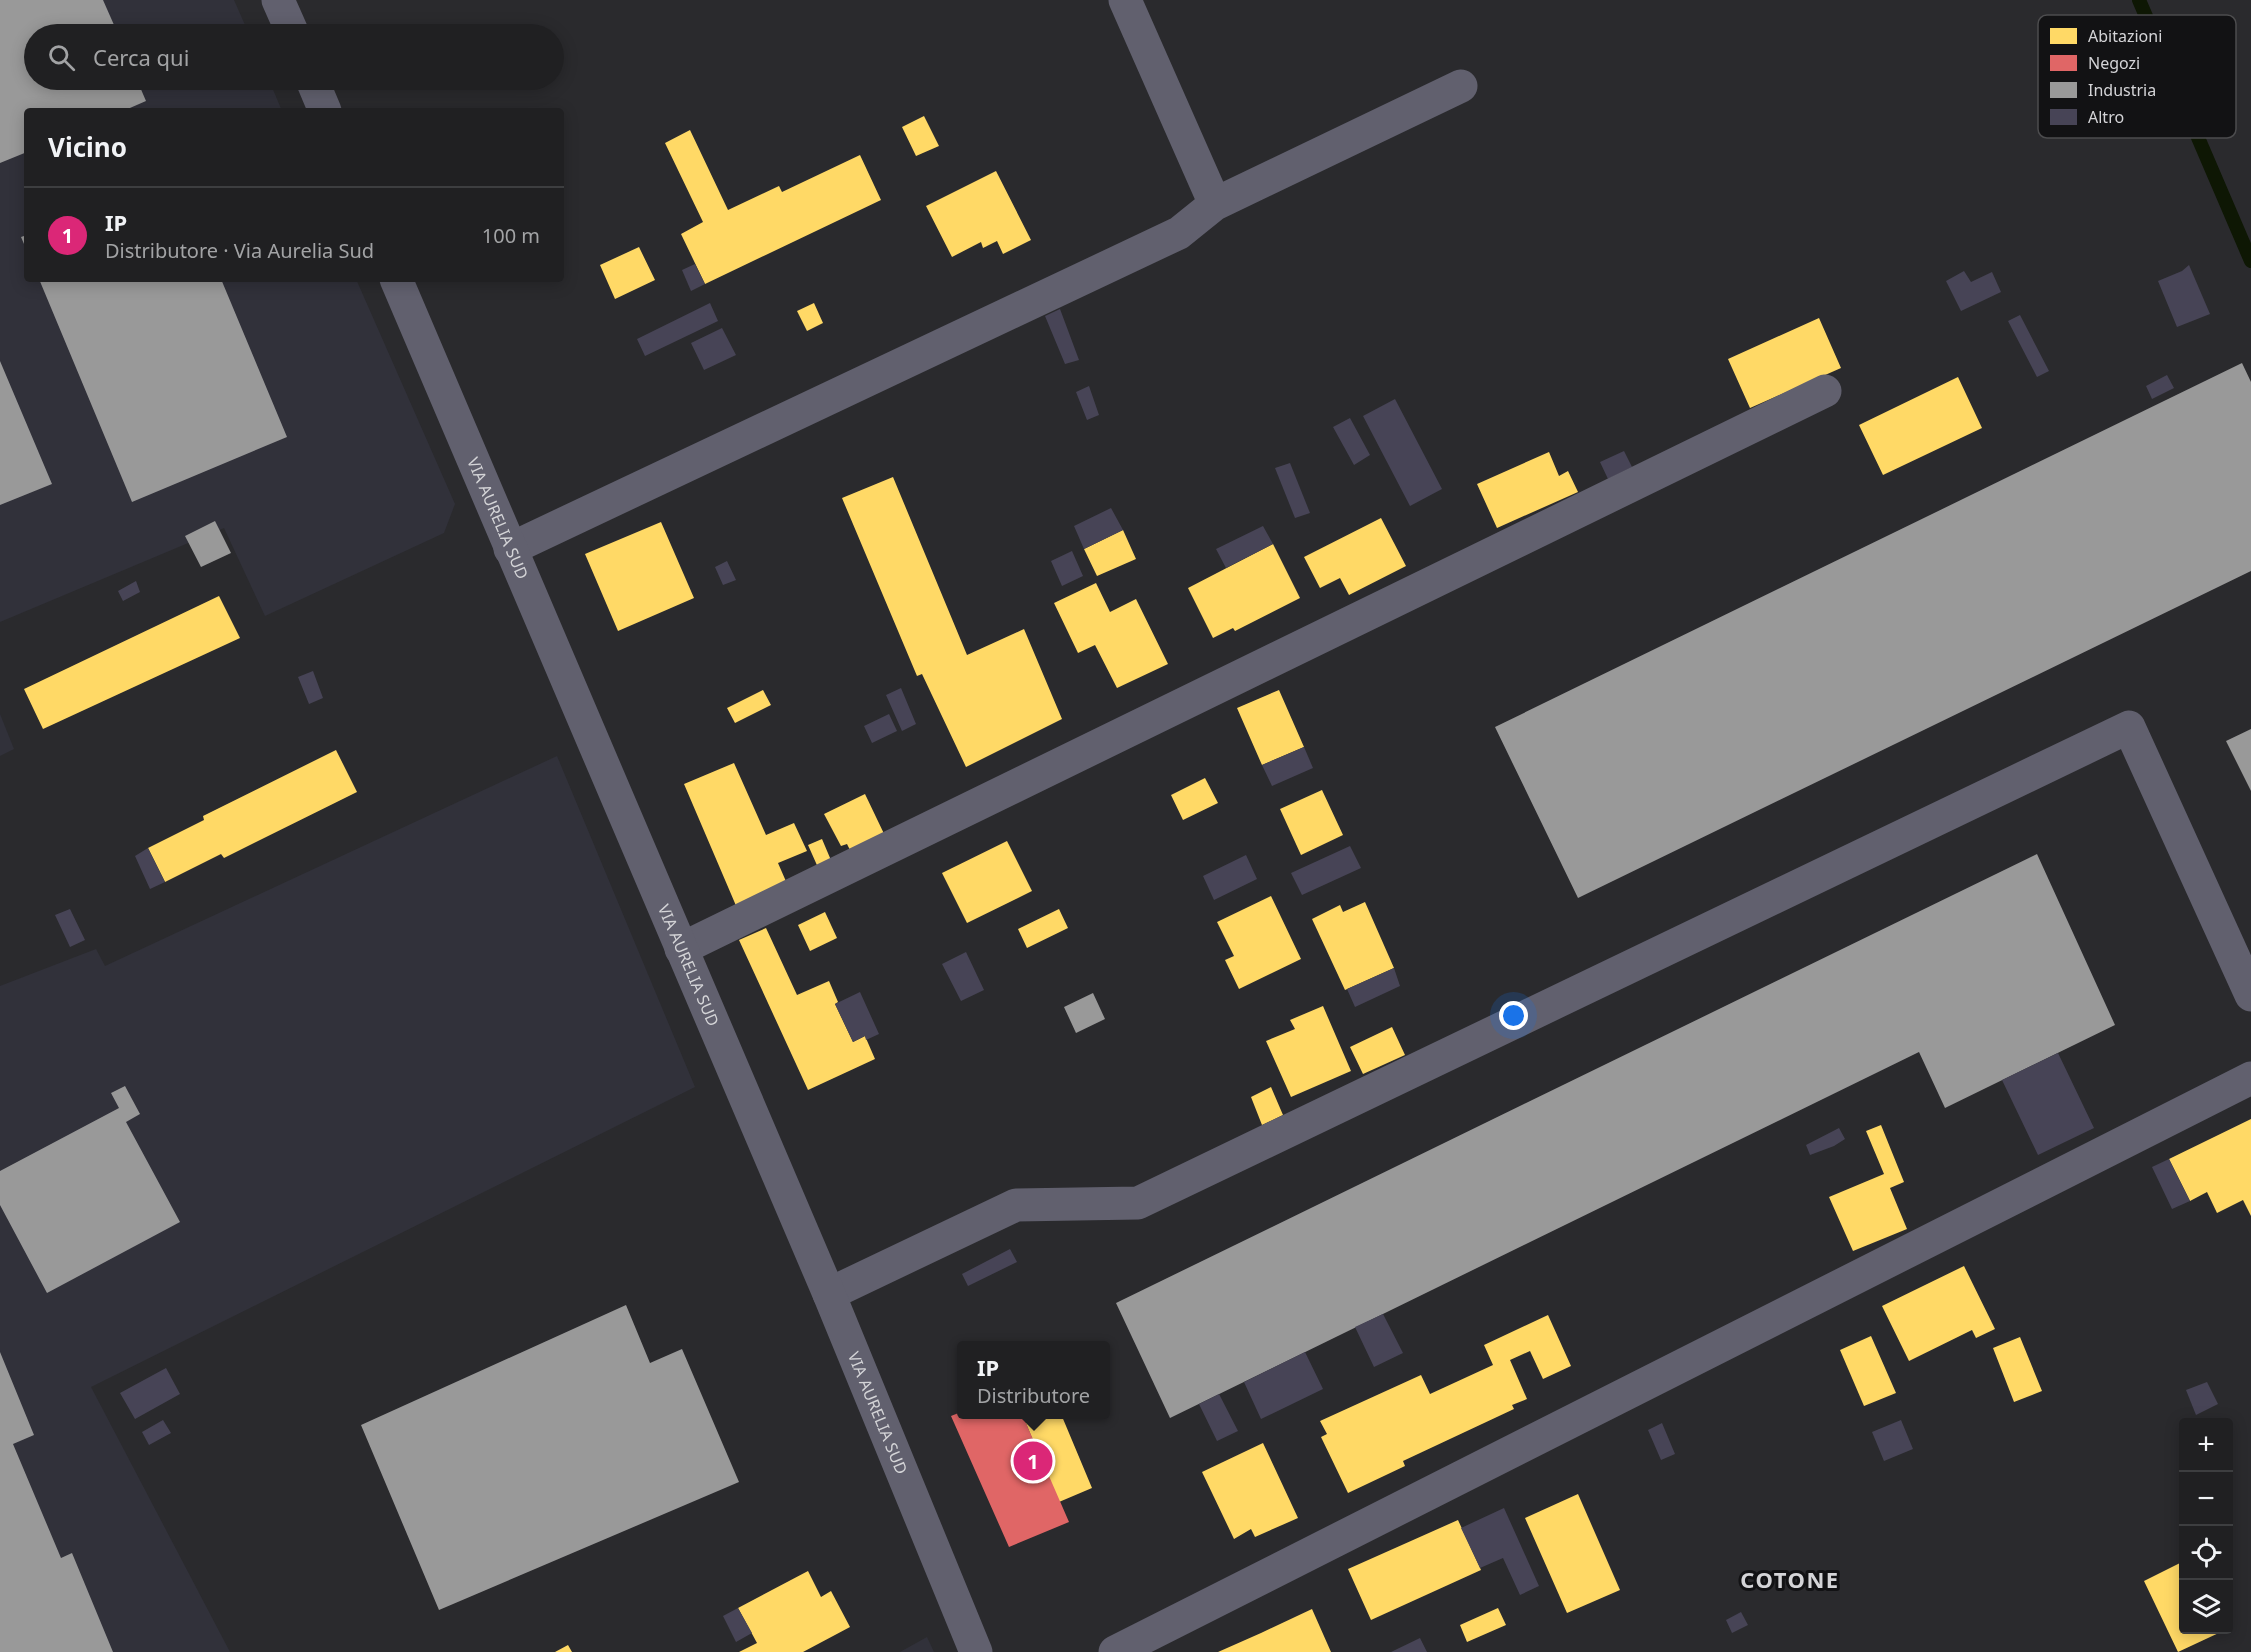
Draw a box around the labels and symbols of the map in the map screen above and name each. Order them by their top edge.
legend [2038,15,2236,138]
text: Abitazioni [2088,25,2162,47]
text: Negozi [2088,52,2140,74]
text: Industria [2088,79,2156,101]
text: Altro [2088,106,2124,128]
street label: VIA AURELIA SUD [462,454,534,583]
street label: VIA AURELIA SUD [653,901,724,1030]
your location [1499,1001,1528,1030]
street label: VIA AURELIA SUD [843,1348,913,1477]
pin: 1 [1014,1438,1052,1484]
district label: COTONE [1740,1564,1840,1594]

